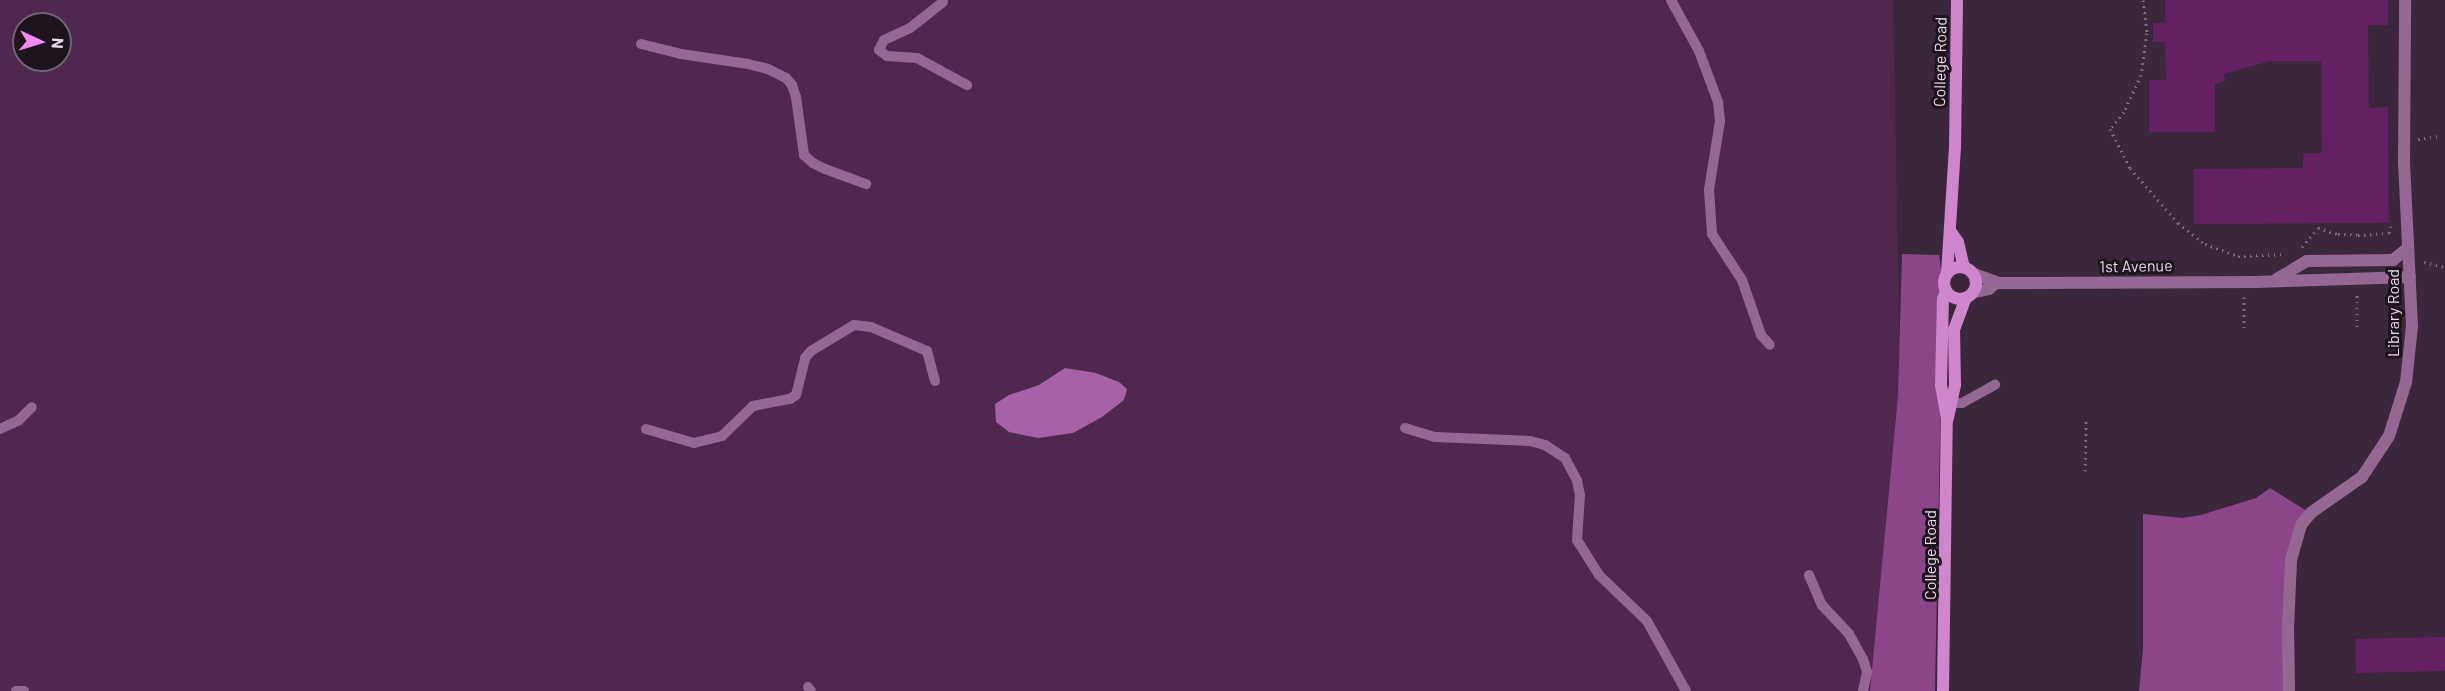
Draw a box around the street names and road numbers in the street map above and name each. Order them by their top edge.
street label: College Road [1930,17,1950,107]
street label: 1st Avenue [2099,256,2173,276]
street label: Library Road [2383,269,2403,357]
street label: College Road [1920,510,1940,600]

